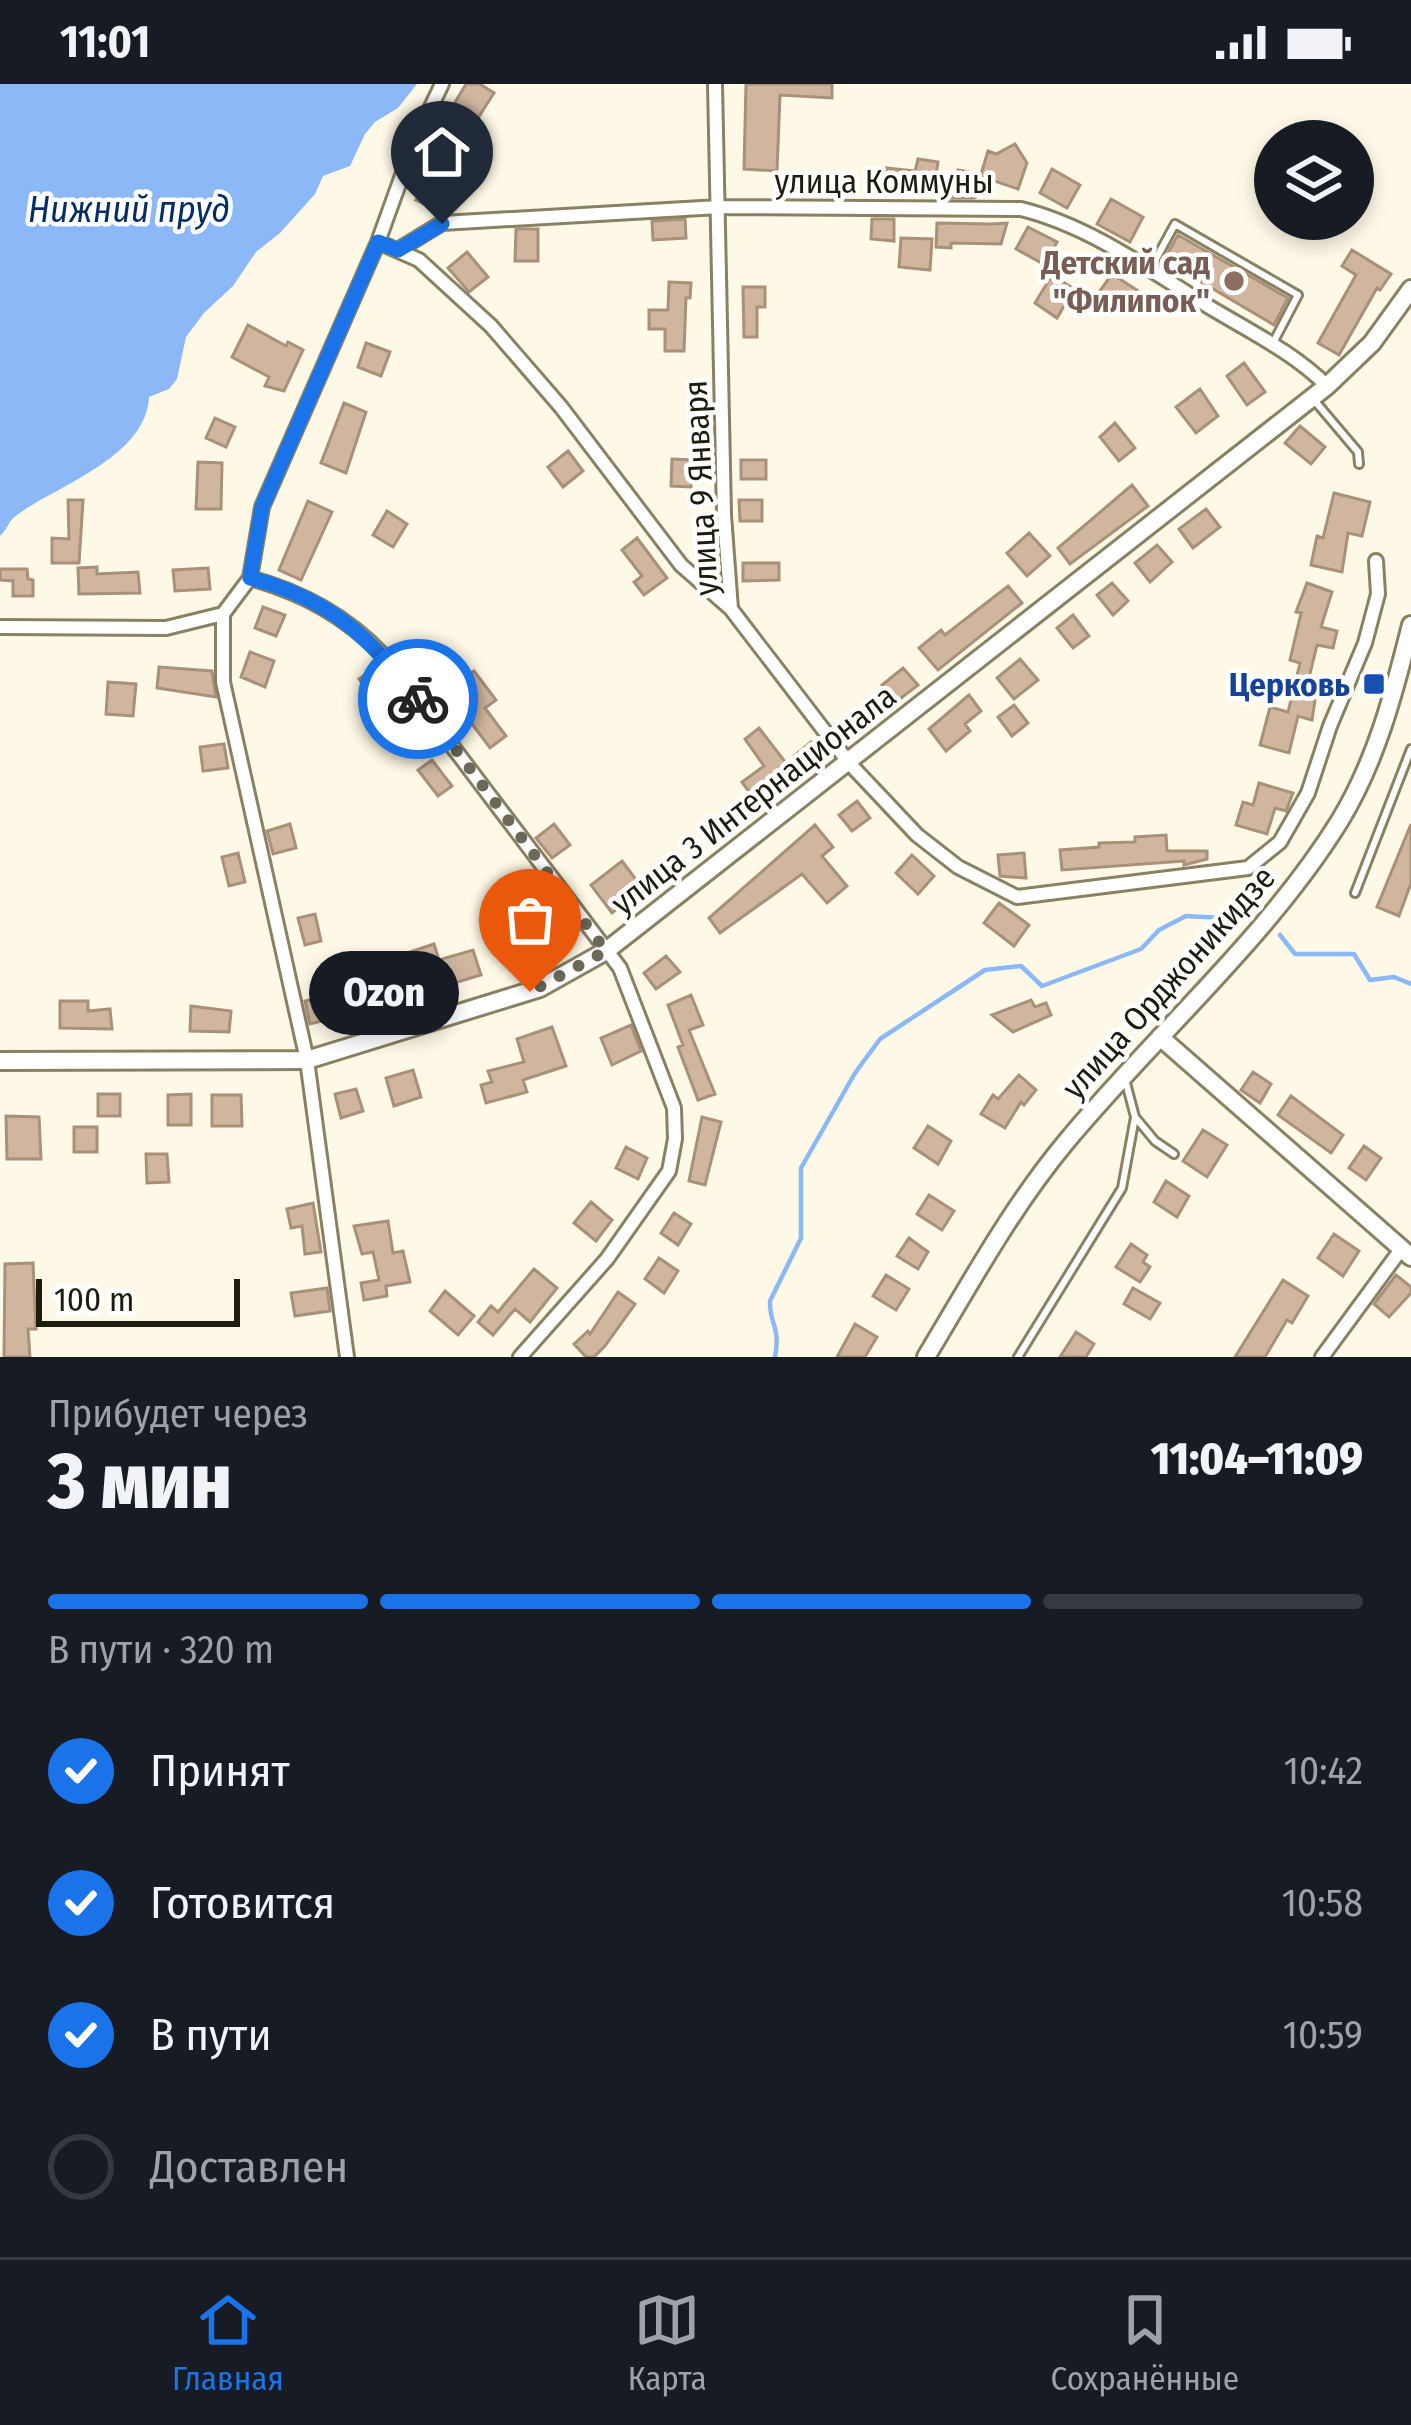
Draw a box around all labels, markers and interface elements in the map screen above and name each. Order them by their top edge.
text: 11:01 [60,15,150,69]
pin [391,101,493,224]
icon: home [409,119,475,185]
map controls [1254,120,1374,240]
button: layers [1254,120,1374,240]
street label: улица Коммуны [774,162,994,202]
water label: Нижний пруд [28,188,230,232]
place label: Детский сад "Филипок" [1040,243,1210,321]
marker: Детский сад "Филипок" [1221,268,1247,294]
street label: улица 9 Января [675,379,727,597]
courier [358,639,478,759]
place label: Церковь [1229,665,1350,705]
icon: bike [385,666,451,732]
marker: Церковь [1361,671,1387,697]
street label: улица 3 Интернационала [603,676,904,923]
street label: улица Орджоникидзе [1054,858,1284,1107]
pin [479,869,581,992]
icon: bag [497,887,563,953]
callout: Ozon [308,950,458,1034]
text: Ozon [343,970,425,1016]
scale bar [36,1273,240,1326]
text: 100 m [54,1280,134,1320]
text: Прибудет через [48,1391,308,1437]
text: 11:04–11:09 [1151,1432,1363,1486]
text: 3 мин [48,1435,232,1529]
text: В пути · 320 m [48,1627,274,1673]
icon: check [48,1738,114,1804]
text: Принят [150,1744,290,1798]
text: 10:42 [1284,1748,1363,1794]
icon: check [48,1870,114,1936]
text: Готовится [150,1876,335,1930]
text: 10:58 [1282,1880,1363,1926]
icon: check [48,2002,114,2068]
text: В пути [150,2008,272,2062]
text: 10:59 [1283,2012,1363,2058]
text: Доставлен [150,2140,348,2194]
tab: Главная [172,2287,284,2399]
tab: Карта [628,2287,707,2399]
tab: Сохранённые [1051,2287,1239,2399]

